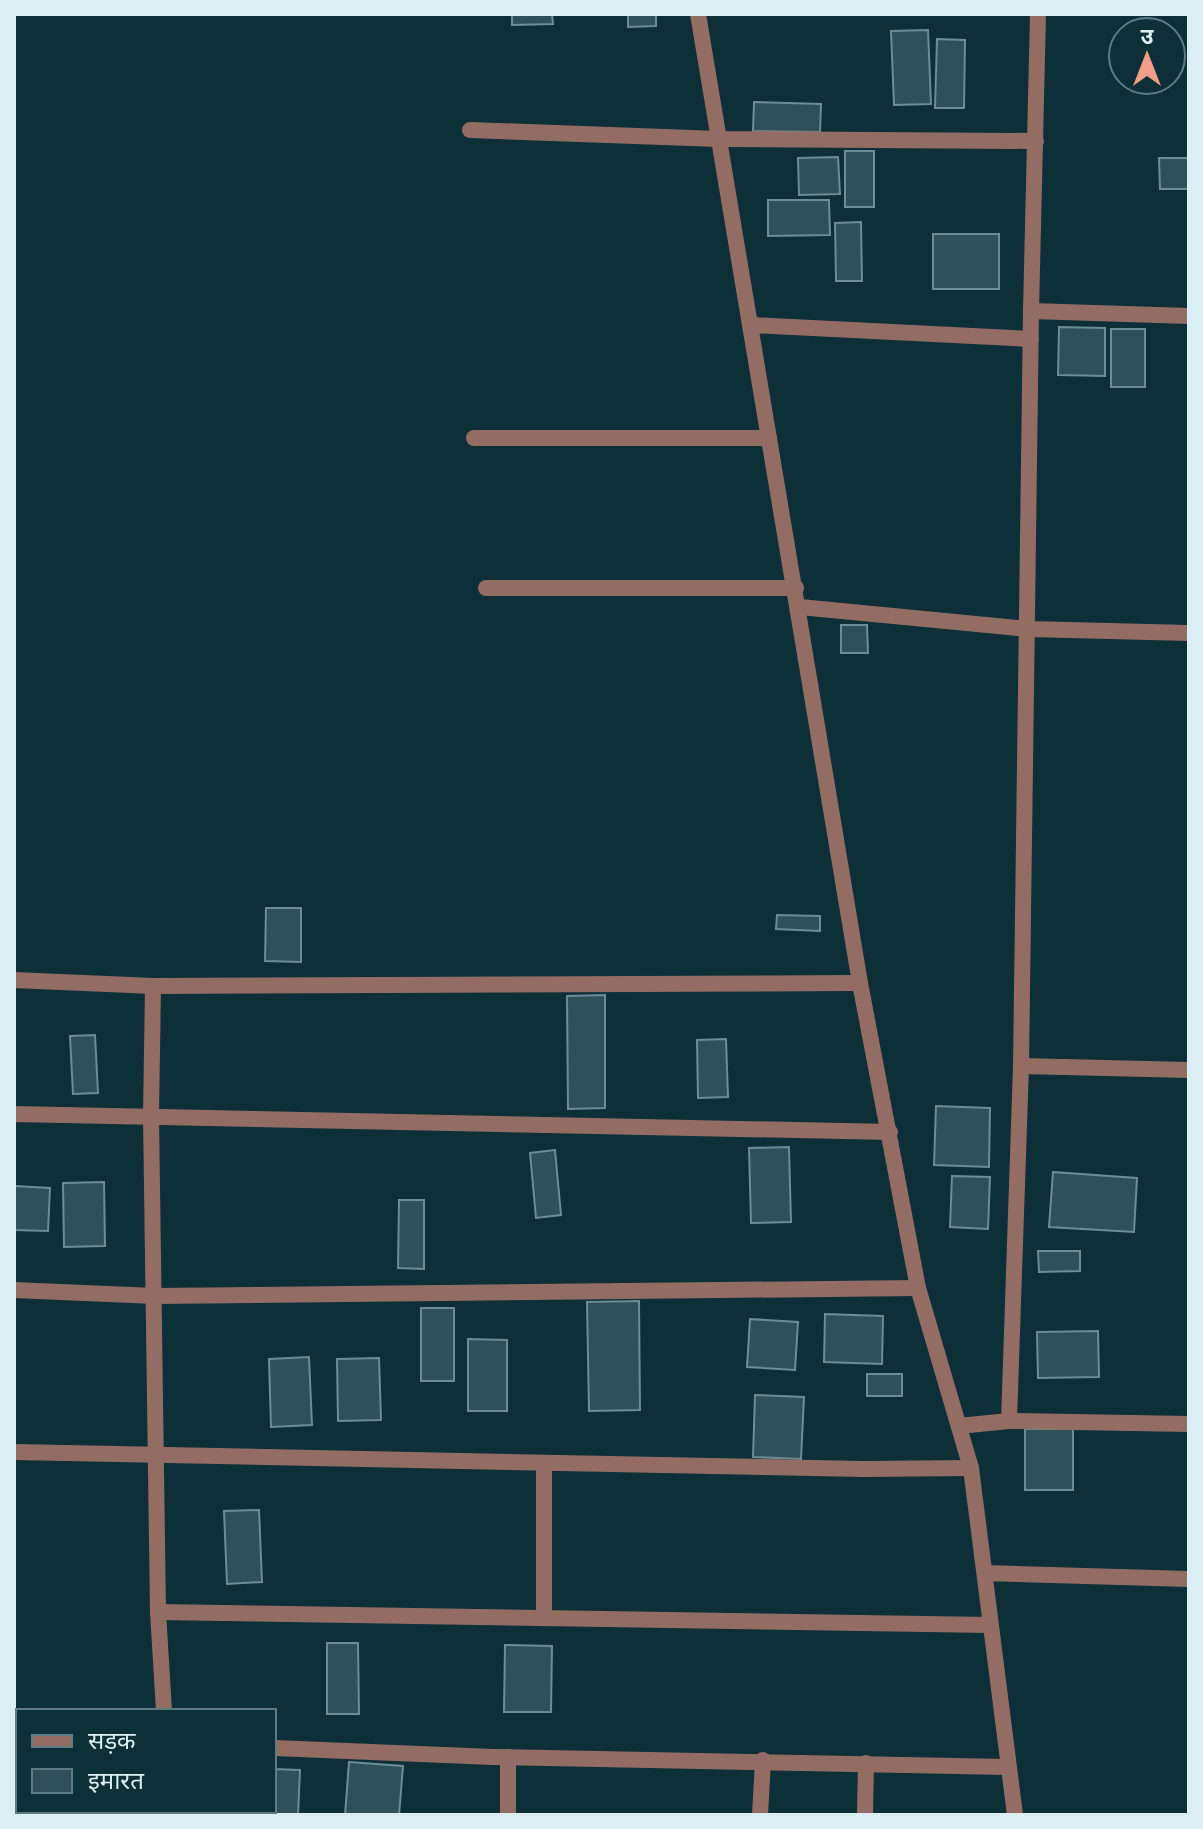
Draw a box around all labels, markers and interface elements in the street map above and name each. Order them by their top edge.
north arrow [1107,16,1187,96]
text: उ [1141,23,1155,50]
legend [16,1709,276,1813]
text: सड़क [88,1726,136,1755]
text: इमारत [88,1766,145,1795]

